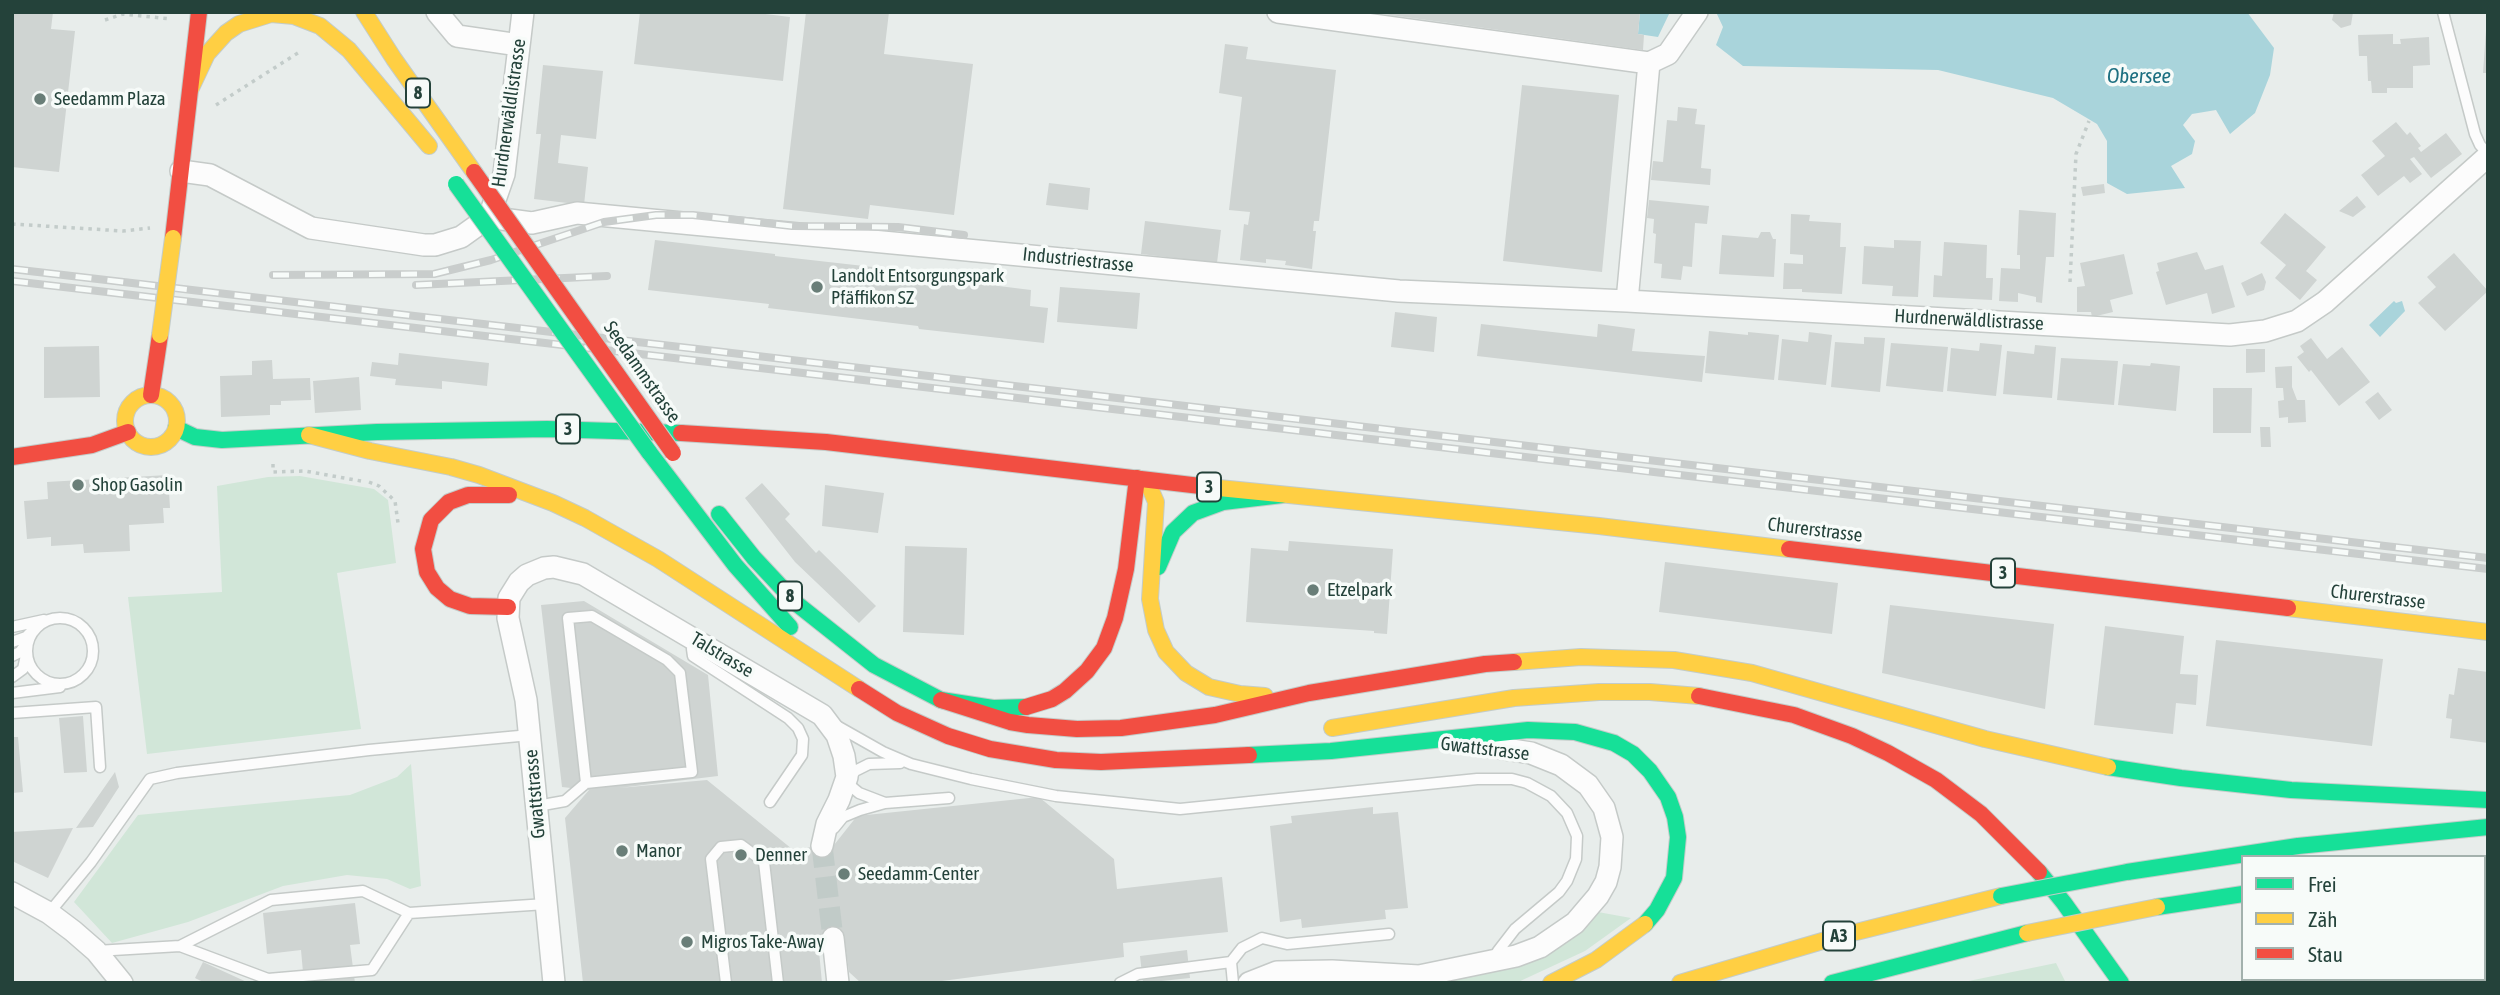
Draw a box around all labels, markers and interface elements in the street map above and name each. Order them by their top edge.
street label: Hurdnerwäldlistrasse [487,37,531,189]
water label: Obersee [2107,63,2171,89]
road number: 8 [406,78,430,108]
place label: Seedamm Plaza [54,88,166,110]
marker: Seedamm Plaza [32,91,48,107]
street label: Industriestrasse [1021,243,1135,277]
place label: Landolt Entsorgungspark Pfäffikon SZ [831,265,1004,309]
marker: Landolt Entsorgungspark Pfäffikon SZ [809,279,825,295]
street label: Hurdnerwäldlistrasse [1894,305,2044,335]
street label: Seedammstrasse [599,317,685,427]
road number: 3 [556,414,580,444]
road number: 3 [1197,472,1221,502]
place label: Shop Gasolin [92,474,183,496]
marker: Shop Gasolin [70,477,86,493]
street label: Churerstrasse [1766,513,1864,547]
road number: 3 [1991,558,2015,588]
place label: Etzelpark [1327,579,1393,601]
street label: Churerstrasse [2329,580,2427,614]
road number: 8 [778,582,802,610]
marker: Etzelpark [1305,582,1321,598]
street label: Talstrasse [686,627,758,683]
street label: Gwattstrasse [1439,732,1531,766]
street label: Gwattstrasse [520,749,550,839]
place label: Manor [636,840,681,862]
marker: Manor [614,843,630,859]
place label: Denner [755,844,807,866]
marker: Denner [733,847,749,863]
legend [2241,855,2486,981]
place label: Seedamm-Center [858,863,979,885]
marker: Seedamm-Center [836,866,852,882]
text: Frei [2308,872,2337,896]
text: Zäh [2308,907,2337,931]
road number: A3 [1823,922,1855,951]
place label: Migros Take-Away [701,931,824,953]
marker: Migros Take-Away [679,934,695,950]
text: Stau [2308,942,2343,966]

